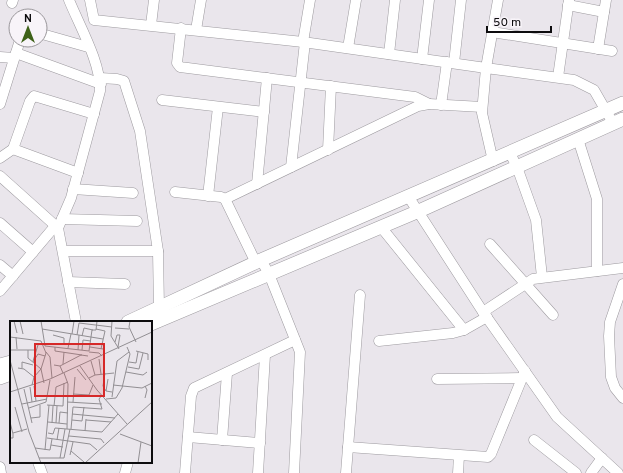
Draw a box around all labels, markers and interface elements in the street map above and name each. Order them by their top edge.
north arrow [8,8,48,48]
scale bar [487,8,551,34]
text: N [24,12,32,26]
text: 50 m [493,15,521,31]
inset map [10,321,152,463]

